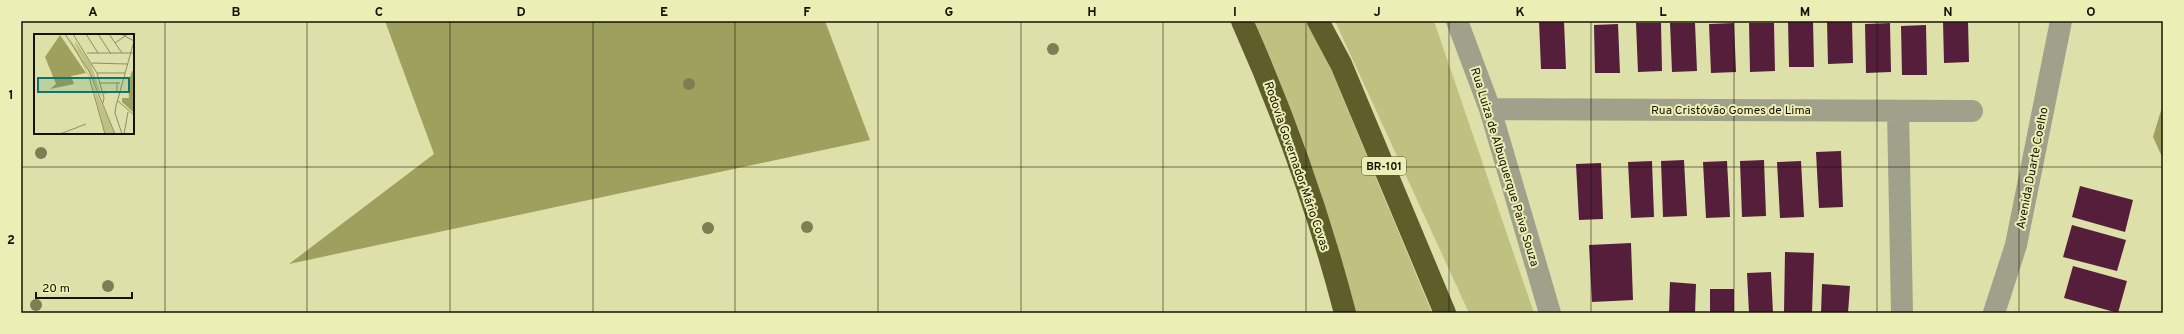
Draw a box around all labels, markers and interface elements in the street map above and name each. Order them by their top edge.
text: A [88,5,98,21]
text: B [232,5,241,21]
text: C [375,5,383,21]
text: D [516,5,526,21]
text: E [660,5,668,21]
text: F [803,5,811,21]
text: G [945,5,954,21]
text: H [1087,5,1097,21]
text: I [1233,5,1237,21]
text: J [1373,5,1381,21]
text: K [1515,5,1525,21]
text: L [1659,5,1667,21]
text: M [1800,5,1810,21]
text: N [1943,5,1953,21]
text: O [2086,5,2096,21]
inset map [34,34,134,134]
street label: Rua Luiza de Albuquerque Paiva Souza [1466,66,1542,269]
street label: Rodovia Governador Mário Covas [1260,80,1333,253]
text: 1 [8,88,14,104]
street label: Rua Cristóvão Gomes de Lima [1651,103,1811,119]
street label: Avenida Duarte Coelho [2013,106,2053,231]
road number: BR-101 [1362,157,1406,175]
text: 2 [7,233,15,249]
scale bar [36,274,132,300]
text: 20 m [42,281,70,297]

